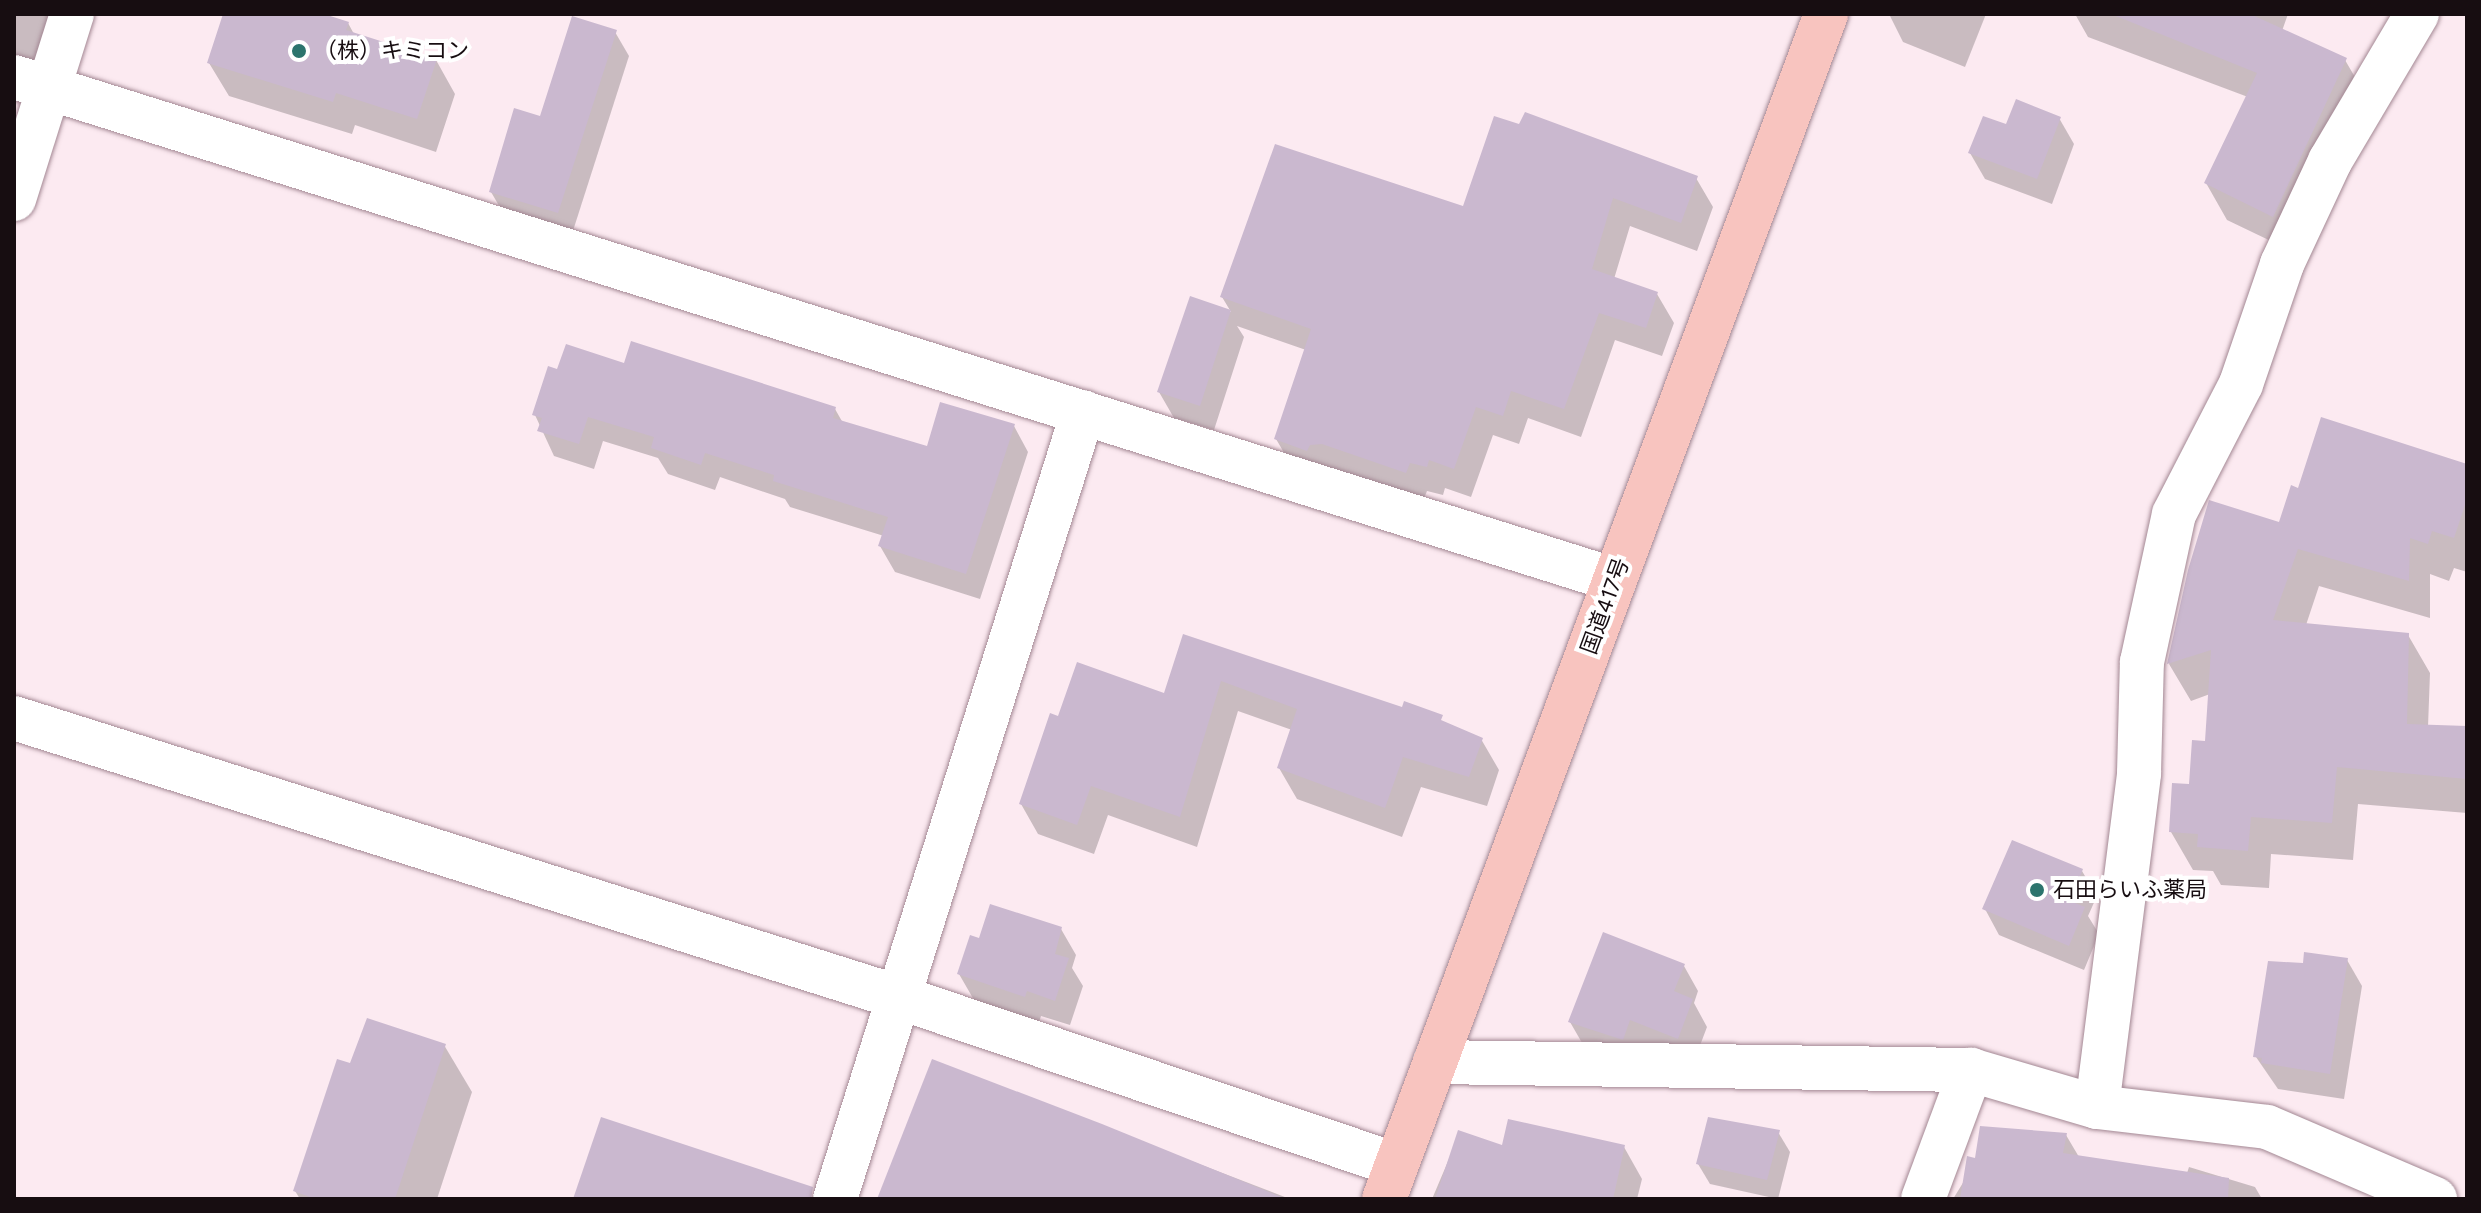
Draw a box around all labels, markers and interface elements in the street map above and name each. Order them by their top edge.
place label: （株）キミコン [315,38,469,64]
marker: （株）キミコン [290,42,308,60]
street label: 国道417号 [1575,554,1635,658]
place label: 石田らいふ薬局 [2053,877,2207,903]
marker: 石田らいふ薬局 [2028,881,2046,899]

